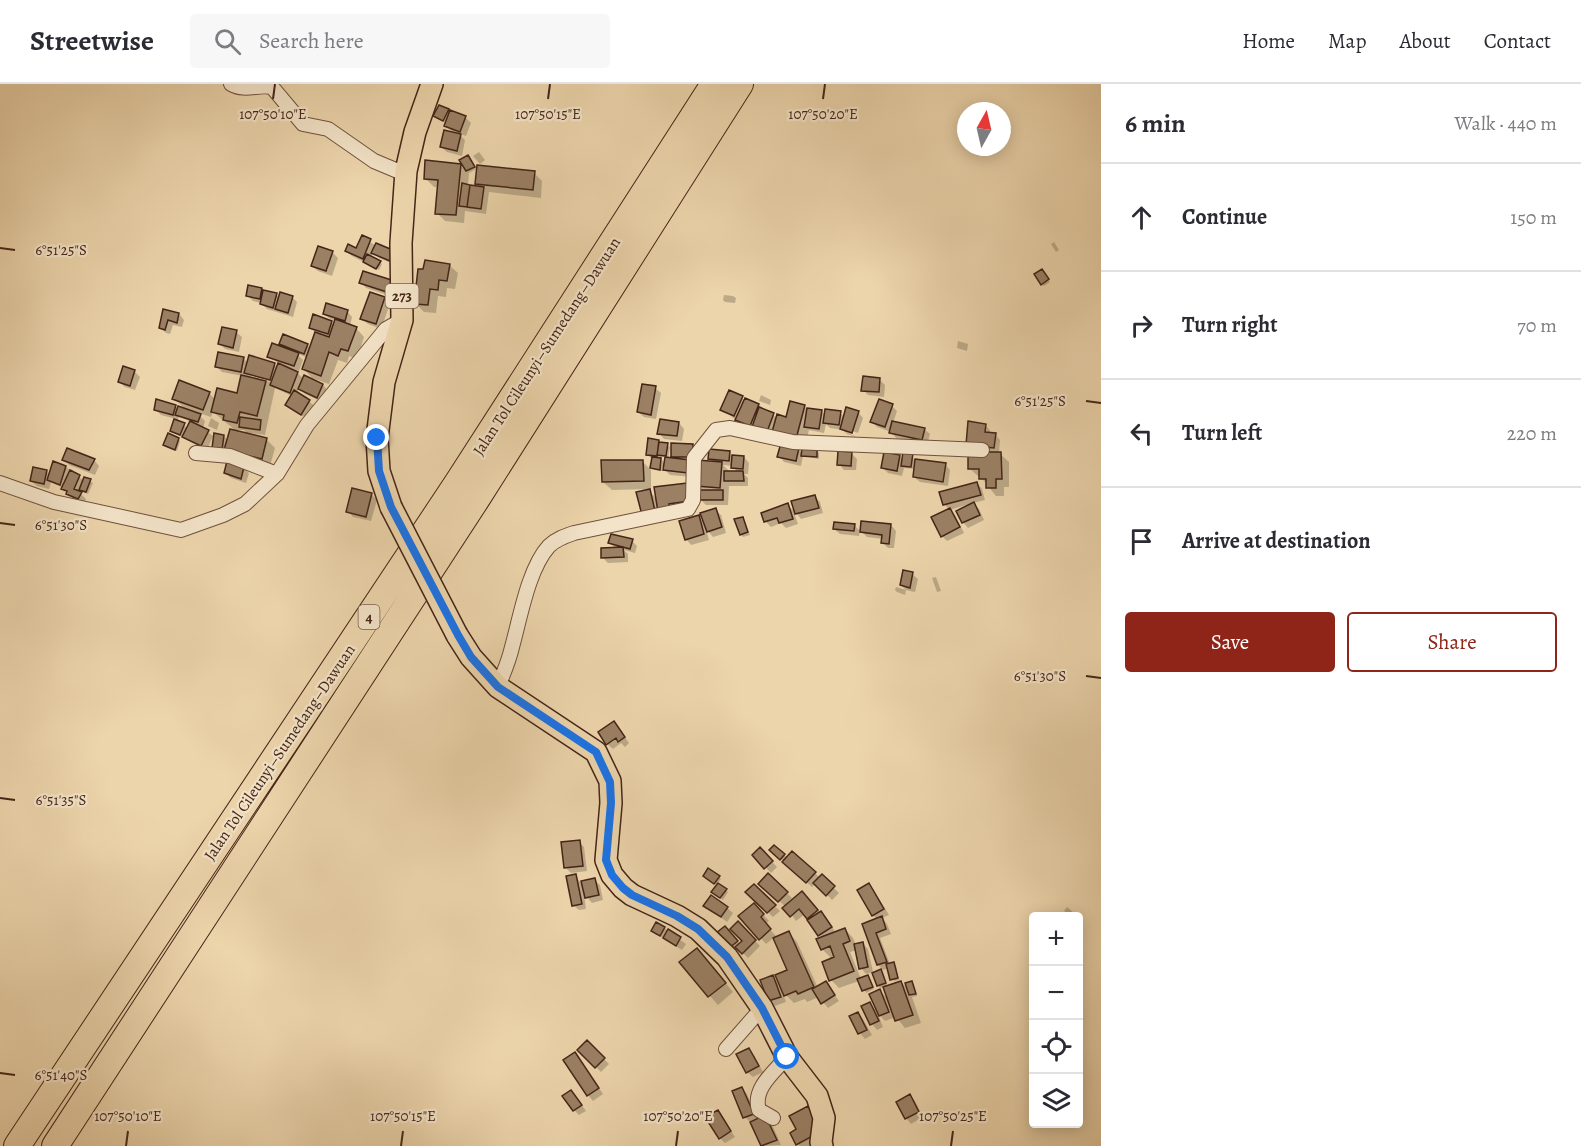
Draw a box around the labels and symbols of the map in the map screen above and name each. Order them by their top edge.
north arrow [957,102,1011,156]
text: 107°50'10"E [239,104,307,124]
text: 107°50'15"E [515,104,581,124]
text: 107°50'20"E [788,104,858,124]
street label: Jalan Tol Cileunyi–Sumedang–Dawuan [468,233,626,460]
text: 6°51'25"S [35,240,87,260]
road number: 273 [386,284,418,308]
text: 6°51'25"S [1014,391,1066,411]
route end [363,424,389,450]
text: 6°51'30"S [35,515,87,535]
road number: 4 [358,605,380,629]
street label: Jalan Tol Cileunyi–Sumedang–Dawuan [199,640,361,865]
text: 6°51'30"S [1014,666,1066,686]
text: 6°51'35"S [36,790,86,810]
route start [773,1043,799,1069]
text: 6°51'40"S [35,1065,87,1085]
text: 107°50'10"E [94,1106,162,1126]
text: 107°50'15"E [370,1106,436,1126]
text: 107°50'20"E [643,1106,713,1126]
text: 107°50'25"E [919,1106,987,1126]

